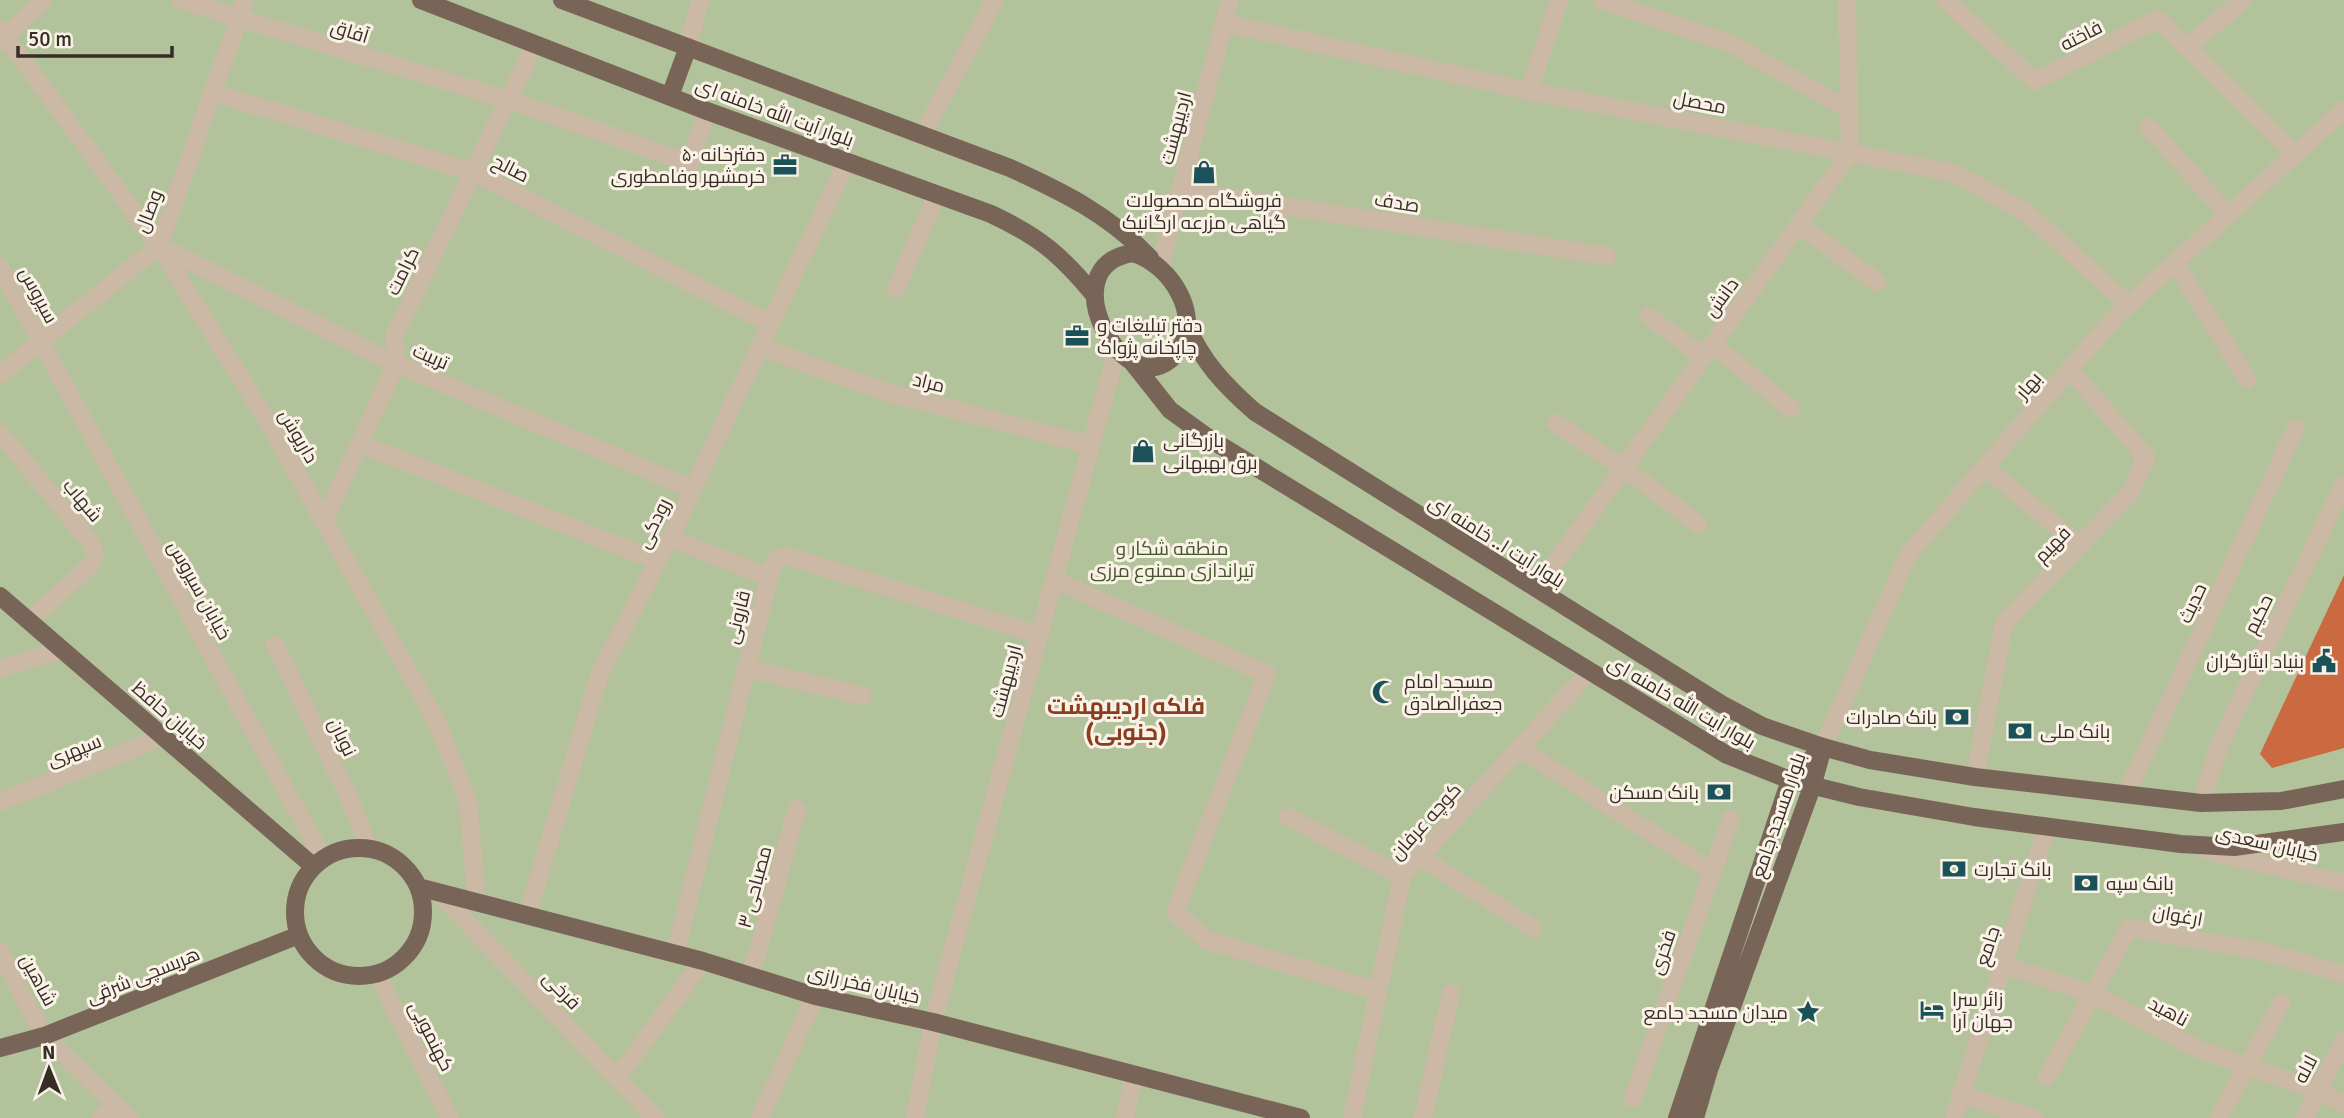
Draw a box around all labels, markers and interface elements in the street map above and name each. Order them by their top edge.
scale bar [18,14,172,58]
street label: آفاق [328,15,372,49]
street label: فاخته [2056,15,2107,57]
text: 50 m [28,26,72,52]
street label: بلوار آیت الله خامنه ای [692,72,857,153]
street label: محصل [1671,86,1728,120]
street label: اردیبهشت [1155,89,1197,167]
place label: دفترخانه ۵۰ خرمشهر وفامطوری [611,143,765,189]
street label: صالح [488,149,533,189]
office icon: دفترخانه ۵۰ خرمشهر وفامطوری [771,151,799,179]
shop icon: فروشگاه محصولات گیاهی مزرعه ارگانیک [1190,158,1218,186]
street label: وصال [130,186,168,236]
street label: صدف [1373,188,1421,218]
place label: فروشگاه محصولات گیاهی مزرعه ارگانیک [1122,189,1286,235]
street label: کرامت [381,244,425,299]
street label: سیروس [13,263,63,328]
street label: دانش [1699,273,1744,322]
place label: دفتر تبلیغات و چاپخانه پژواک [1097,314,1203,360]
office icon: دفتر تبلیغات و چاپخانه پژواک [1063,322,1091,350]
street label: تربیت [409,339,452,375]
street label: مراد [910,367,947,399]
street label: بهار [2010,367,2047,405]
street label: داریوش [273,405,323,468]
place label: بازرگانی برق بهبهانی [1163,429,1258,475]
shop icon: بازرگانی برق بهبهانی [1129,437,1157,465]
street label: شهاب [57,474,107,527]
street label: بلوار آیت ا.. خامنه ای [1424,490,1569,594]
street label: رودکی [631,494,676,553]
street label: فهیم [2029,521,2077,569]
street label: خیابان سیروس [162,537,236,644]
park label: منطقه شکار و تیراندازی ممنوع مرزی [1090,537,1254,584]
street label: حدیث [2173,580,2213,627]
street label: قارونی [720,588,756,647]
street label: حکیم [2239,591,2280,639]
street label: اردیبهشت [985,642,1027,720]
public building icon: بنیاد ایثارگران [2310,647,2338,675]
street label: بلوار آیت الله خامنه ای [1603,650,1760,755]
place label: بنیاد ایثارگران [2206,650,2304,674]
place label: مسجد امام جعفرالصادق [1404,670,1502,716]
street label: خیابان حافظ [127,676,212,755]
mosque icon: مسجد امام جعفرالصادق [1370,678,1398,706]
district label: فلکه اردیبهشت (جنوبی) [1047,692,1205,747]
bank icon: بانک صادرات [1943,703,1971,731]
place label: بانک صادرات [1846,706,1937,730]
street label: نوبان [323,714,362,760]
bank icon: بانک ملی [2006,717,2034,745]
place label: بانک ملی [2040,720,2110,744]
street label: سپهری [44,729,105,773]
street label: بلوار مسجد جامع [1746,750,1813,881]
street label: کوچه عرفان [1385,778,1467,865]
bank icon: بانک مسکن [1705,778,1733,806]
place label: بانک مسکن [1609,781,1699,805]
street label: خیابان سعدی [2213,821,2320,867]
street label: مصباحی ۳ [733,844,777,931]
bank icon: بانک تجارت [1940,855,1968,883]
place label: بانک تجارت [1974,858,2052,882]
bank icon: بانک سپه [2072,869,2100,897]
place label: بانک سپه [2106,872,2174,896]
street label: ارغوان [2151,900,2205,932]
street label: جامع [1970,923,2007,970]
street label: فخری [1644,927,1682,978]
street label: هریسچی شرقی [83,942,204,1010]
street label: شاهین [15,950,62,1011]
street label: خیابان فخر رازی [805,960,922,1010]
street label: فرخی [537,966,585,1015]
place label: زائر سرا جهان آرا [1952,988,2013,1034]
street label: ناهید [2145,992,2193,1032]
hotel icon: زائر سرا جهان آرا [1918,996,1946,1024]
street label: کهنمویی [403,997,459,1076]
place icon: میدان مسجد جامع [1794,998,1822,1026]
place label: میدان مسجد جامع [1643,1001,1788,1026]
north arrow [14,1034,84,1104]
text: N [42,1041,56,1065]
street label: لاله [2289,1051,2323,1088]

